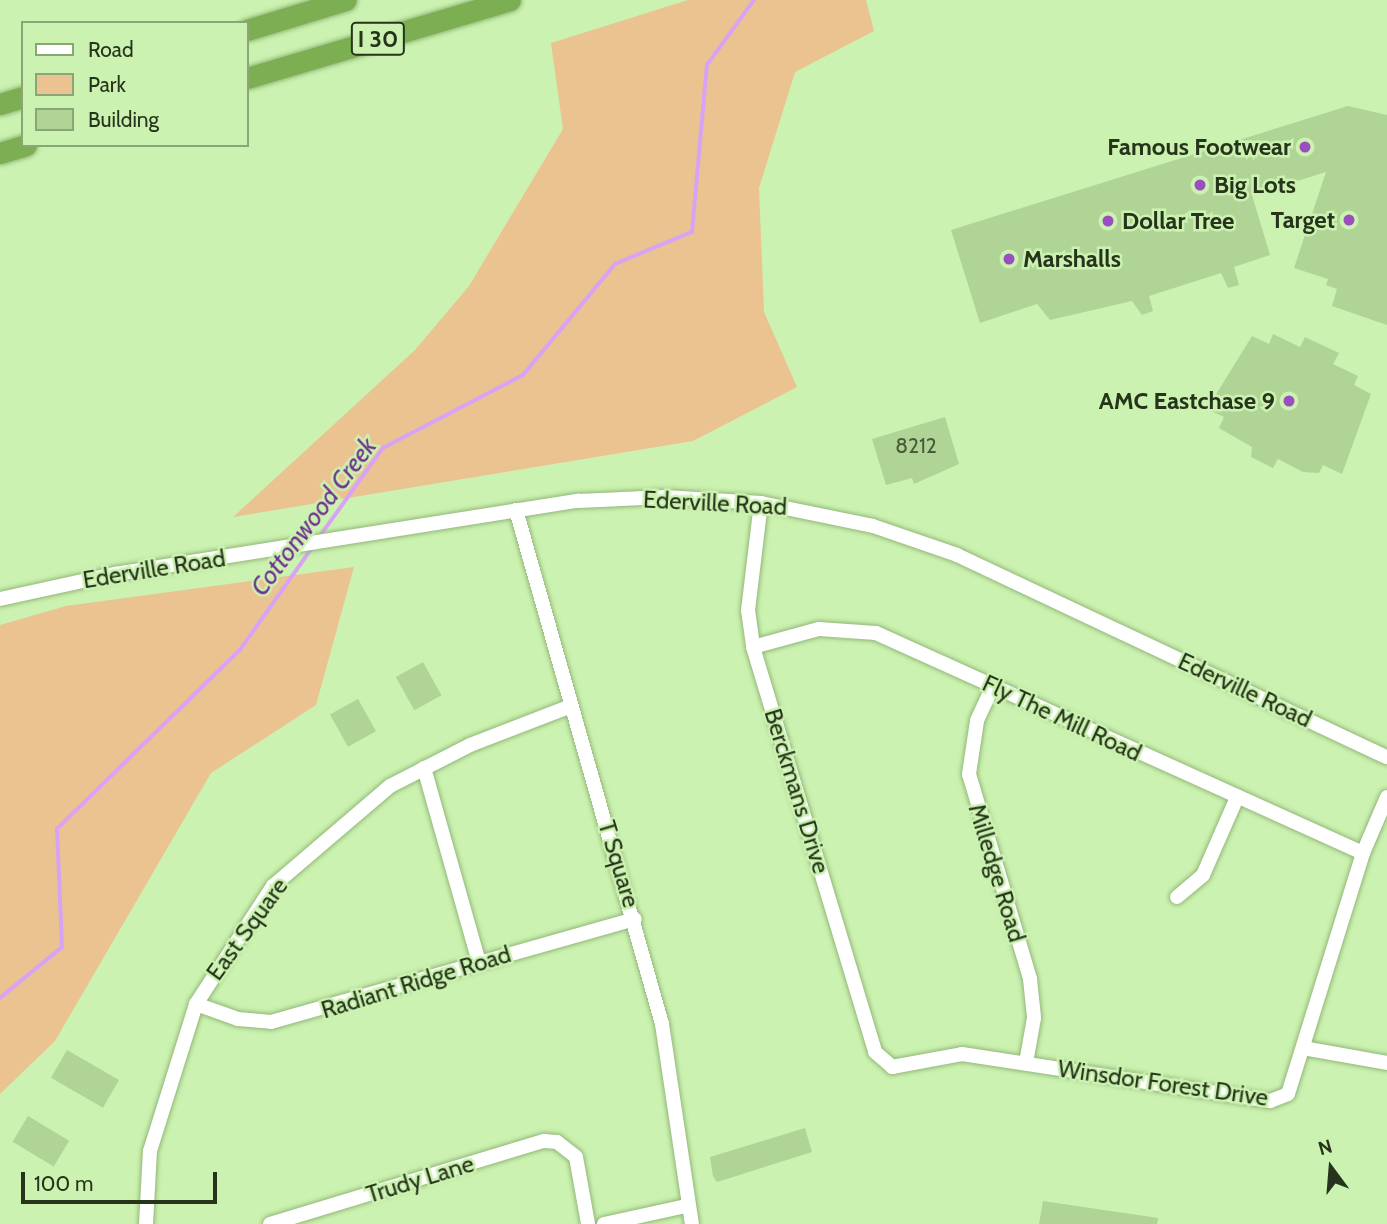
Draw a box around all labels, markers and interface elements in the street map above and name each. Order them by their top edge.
road number: I 30 [350,20,406,58]
legend [21,21,248,147]
text: Road [88,37,134,62]
text: Park [88,72,126,97]
text: Building [88,107,159,132]
place label: Famous Footwear [1107,133,1291,161]
marker: Famous Footwear [1297,139,1313,155]
place label: Big Lots [1214,171,1296,199]
marker: Big Lots [1192,177,1208,193]
place label: Target [1271,206,1335,234]
place label: Dollar Tree [1122,207,1234,235]
marker: Target [1341,212,1357,228]
marker: Dollar Tree [1100,213,1116,229]
place label: Marshalls [1023,245,1121,273]
marker: Marshalls [1001,251,1017,267]
place label: AMC Eastchase 9 [1099,387,1275,415]
marker: AMC Eastchase 9 [1281,393,1297,409]
water label: Cottonwood Creek [244,432,384,602]
house number: 8212 [895,433,937,459]
street label: Ederville Road [642,485,788,521]
street label: Ederville Road [81,544,227,594]
street label: Ederville Road [1174,647,1316,733]
street label: Fly The Mill Road [978,669,1146,767]
street label: Berckmans Drive [758,705,836,877]
street label: Milledge Road [962,800,1032,946]
street label: T Square [592,817,646,911]
street label: East Square [200,872,294,986]
street label: Radiant Ridge Road [318,939,514,1025]
street label: Winsdor Forest Drive [1056,1054,1270,1112]
north arrow [1296,1133,1366,1203]
text: N [1315,1134,1335,1160]
street label: Trudy Lane [363,1149,477,1209]
scale bar [24,1158,220,1202]
text: 100 m [34,1171,93,1196]

